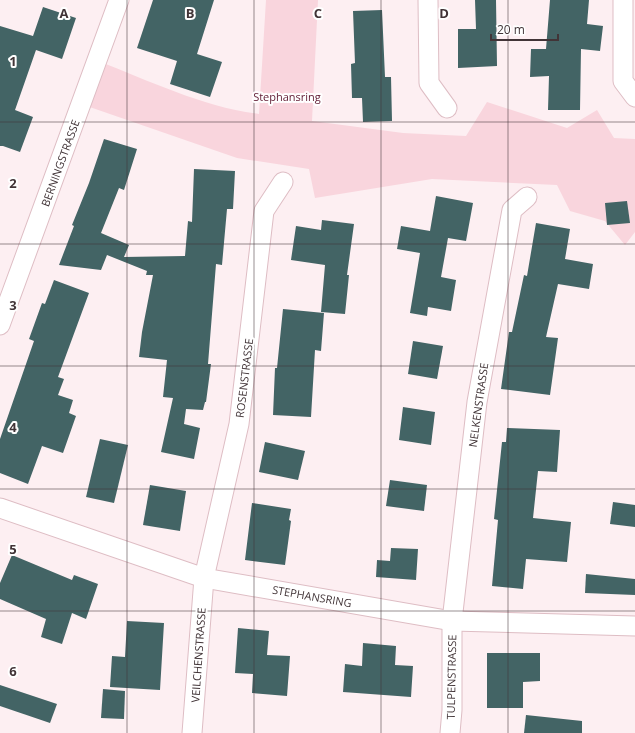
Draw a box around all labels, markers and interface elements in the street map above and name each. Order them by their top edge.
text: A [60,4,69,22]
text: B [186,4,195,22]
text: C [314,4,322,22]
text: D [439,4,449,22]
scale bar [491,16,558,42]
text: 20 m [497,21,525,38]
text: 1 [9,52,17,70]
park label: Stephansring [253,89,321,104]
street label: BERNINGSTRASSE [37,117,83,209]
text: 2 [9,174,17,192]
text: 3 [9,296,17,314]
street label: ROSENSTRASSE [232,337,256,419]
street label: NELKENSTRASSE [465,362,491,448]
text: 4 [9,418,17,436]
text: 5 [9,540,17,558]
street label: STEPHANSRING [271,582,353,610]
street label: VEILCHENSTRASSE [187,607,209,703]
street label: TULPENSTRASSE [443,634,459,720]
text: 6 [9,662,17,680]

